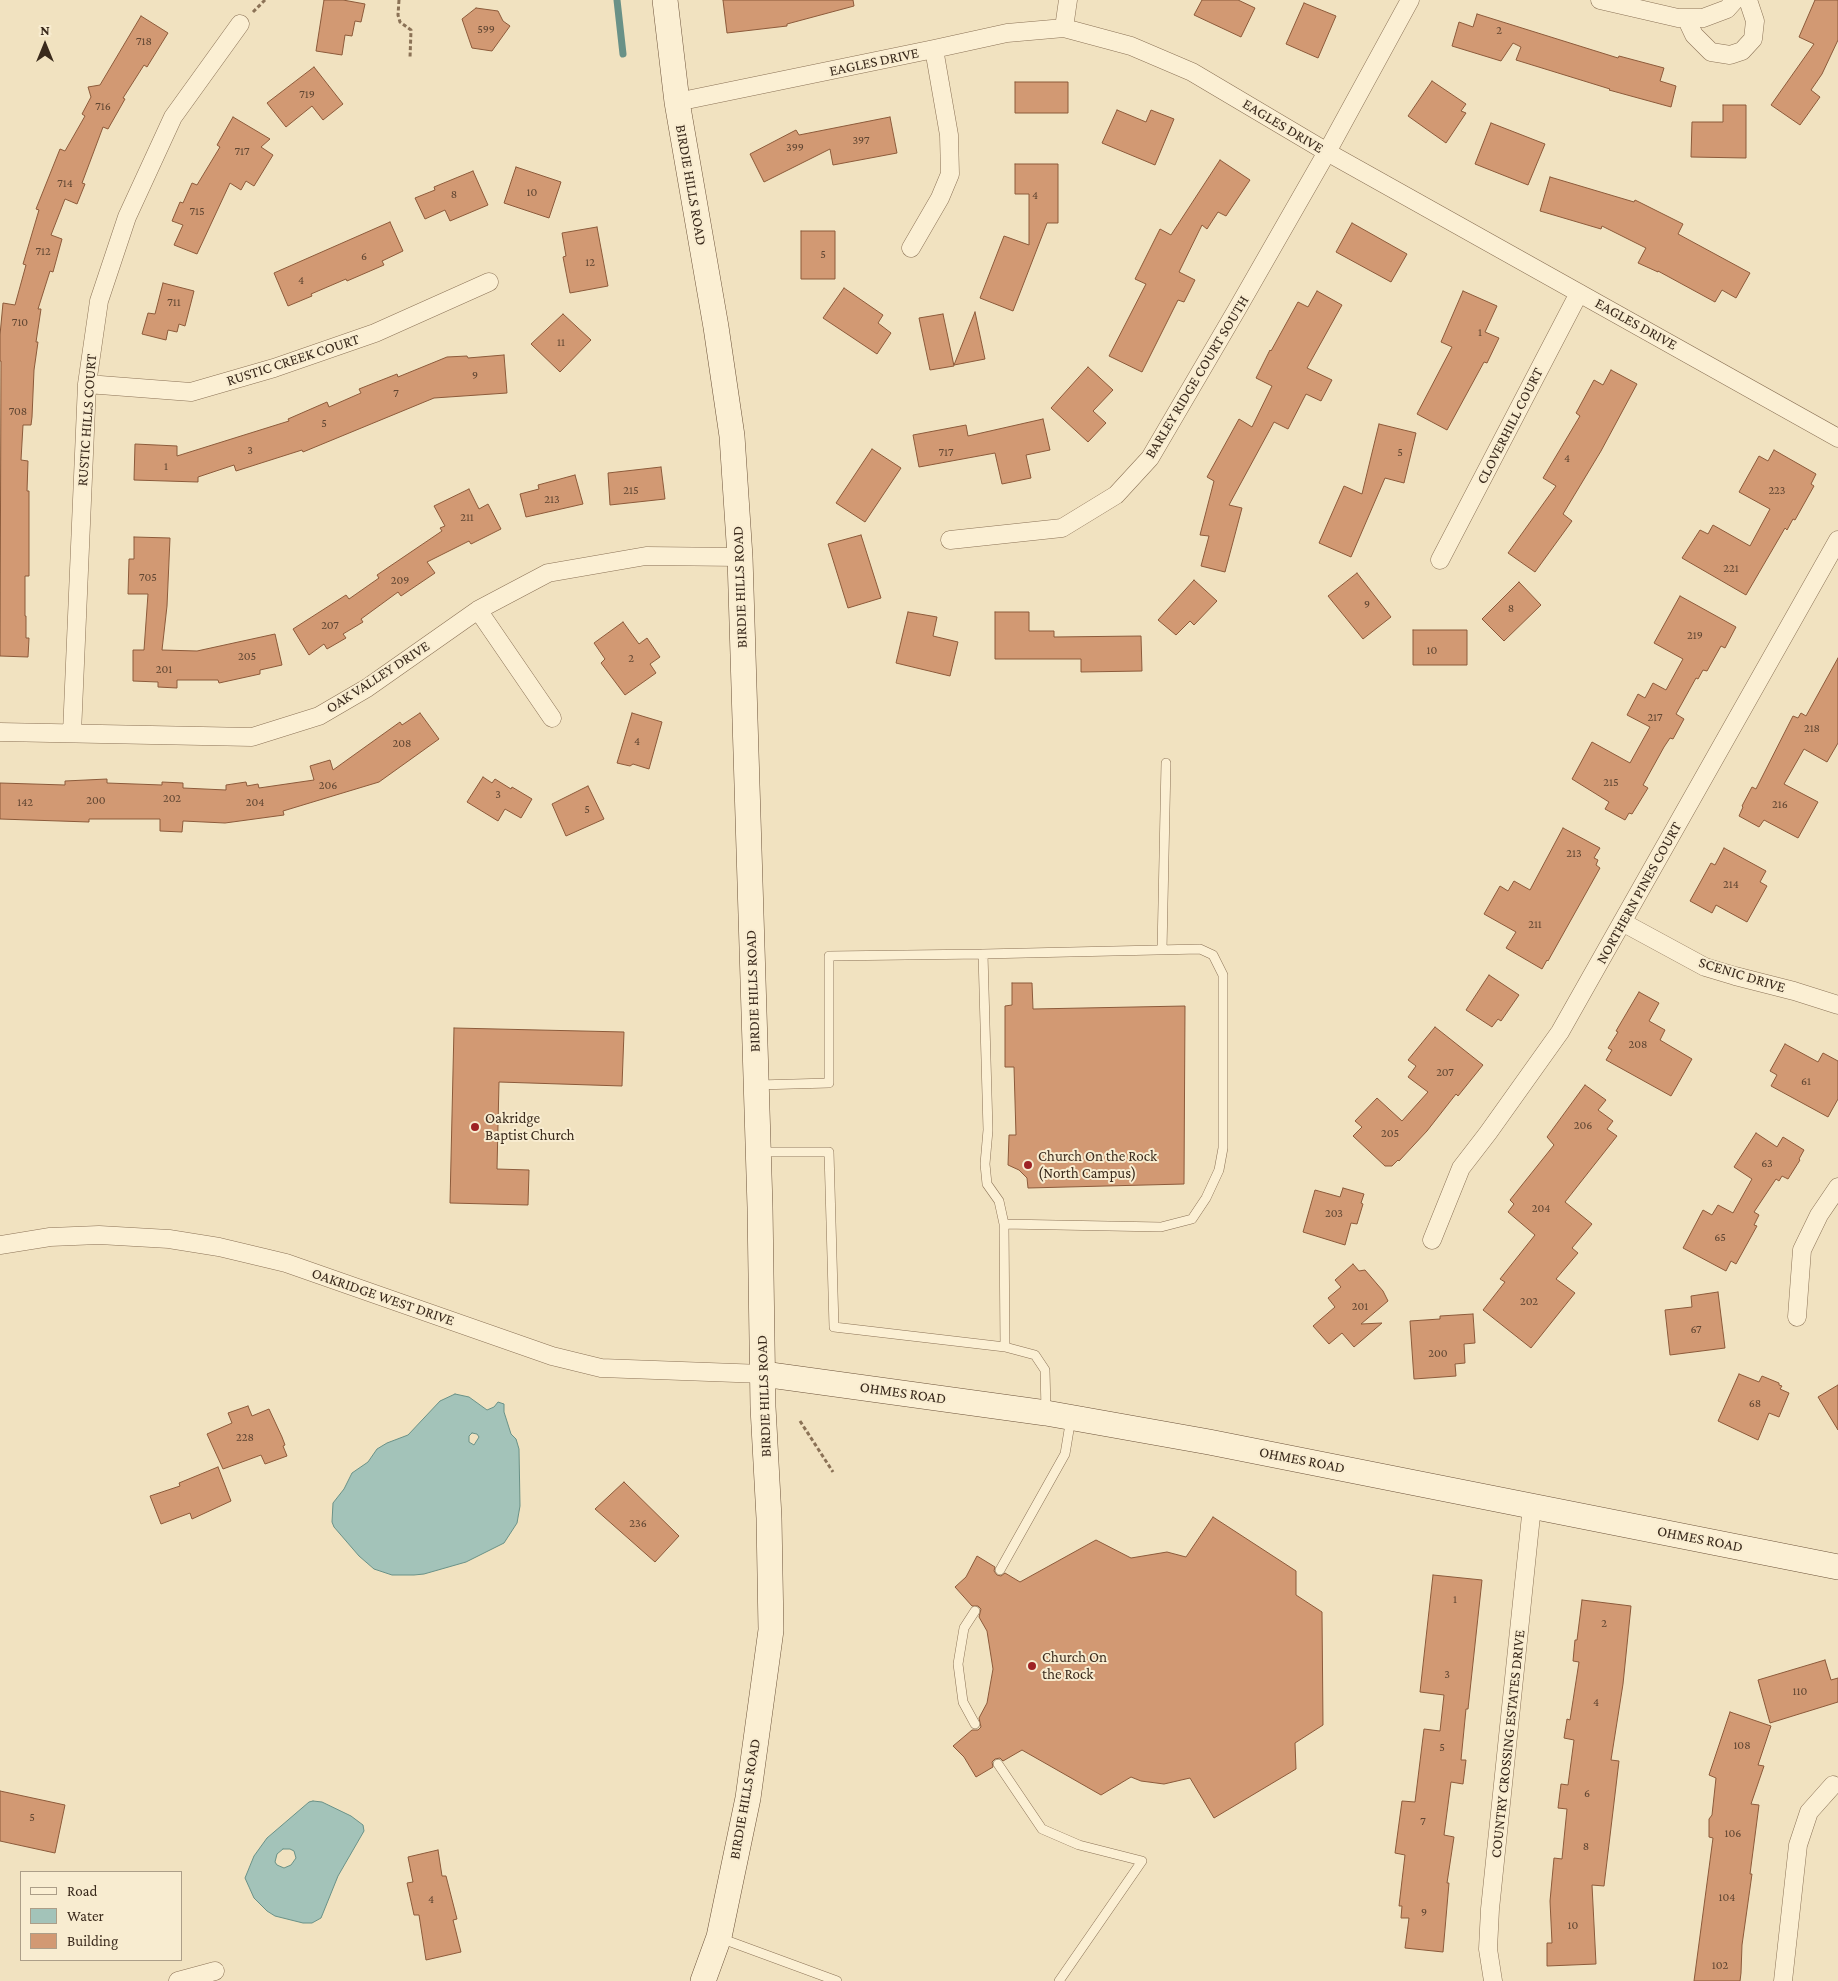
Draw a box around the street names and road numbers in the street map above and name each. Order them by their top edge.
street label: EAGLES DRIVE [828,44,920,80]
street label: EAGLES DRIVE [1239,95,1327,157]
street label: BIRDIE HILLS ROAD [672,123,710,247]
street label: BARLEY RIDGE COURT SOUTH [1141,292,1253,462]
street label: EAGLES DRIVE [1592,294,1680,354]
street label: RUSTIC CREEK COURT [224,330,362,390]
street label: RUSTIC HILLS COURT [73,353,101,487]
street label: CLOVERHILL COURT [1473,365,1547,487]
street label: BIRDIE HILLS ROAD [729,526,751,648]
street label: OAK VALLEY DRIVE [323,637,433,717]
street label: NORTHERN PINES COURT [1592,819,1686,967]
street label: BIRDIE HILLS ROAD [742,930,764,1052]
street label: SCENIC DRIVE [1697,953,1787,997]
street label: OAKRIDGE WEST DRIVE [309,1264,457,1330]
street label: BIRDIE HILLS ROAD [753,1335,775,1457]
street label: OHMES ROAD [859,1378,947,1408]
street label: OHMES ROAD [1258,1443,1346,1477]
street label: OHMES ROAD [1656,1522,1744,1556]
street label: COUNTRY CROSSING ESTATES DRIVE [1487,1629,1529,1859]
street label: BIRDIE HILLS ROAD [726,1737,764,1861]

